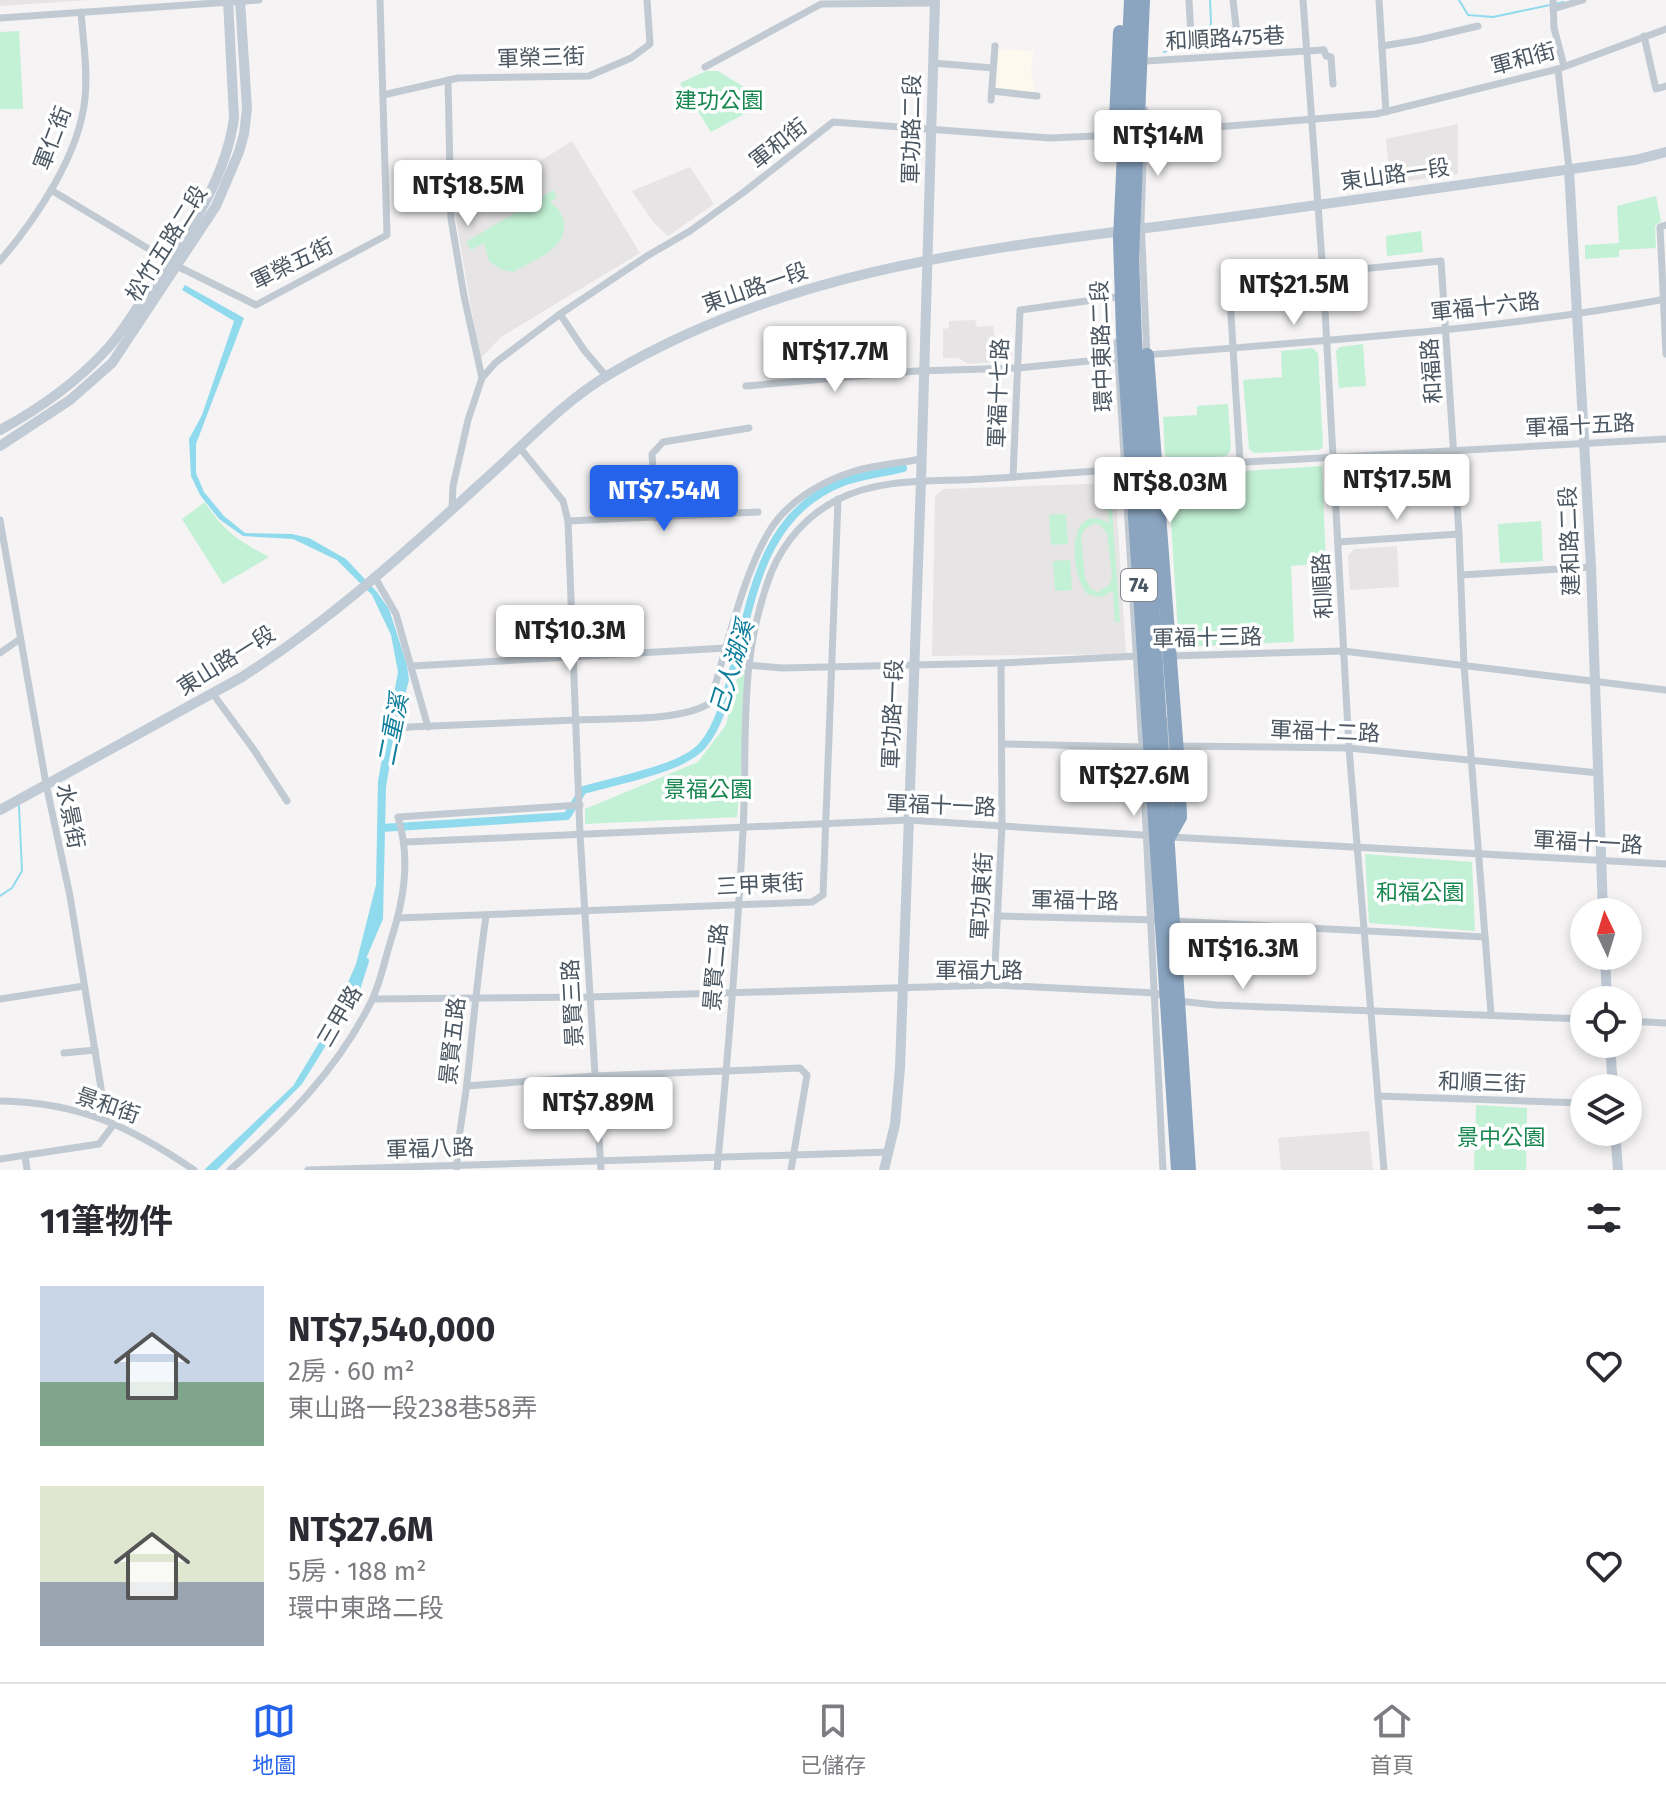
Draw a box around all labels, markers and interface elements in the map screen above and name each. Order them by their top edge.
street label: 和順路475巷 [1165,22,1285,55]
street label: 軍和街 [1488,37,1559,80]
street label: 軍榮三街 [497,42,585,73]
street label: 軍功路二段 [897,74,926,184]
park label: 建功公園 [675,87,763,114]
street label: 軍仁街 [28,103,77,174]
pin: NT$14M [1093,110,1223,178]
street label: 軍和街 [744,112,813,174]
text: NT$14M [1112,120,1204,151]
street label: 東山路一段 [1339,153,1451,196]
pin: NT$18.5M [385,160,551,228]
text: NT$18.5M [412,170,524,201]
street label: 松竹五路二段 [120,180,213,306]
street label: 軍榮五街 [247,232,338,295]
street label: 東山路一段 [699,257,812,318]
pin: NT$21.5M [1211,259,1377,327]
text: NT$21.5M [1239,269,1349,300]
street label: 環中東路二段 [1086,280,1117,412]
street label: 軍福十六路 [1429,287,1541,326]
pin: NT$17.7M [752,326,918,394]
text: NT$17.7M [781,336,889,367]
street label: 和福路 [1416,337,1447,405]
street label: 軍福十七路 [983,338,1014,448]
street label: 軍福十五路 [1524,409,1636,442]
pin: NT$17.5M [1314,454,1480,522]
pin: NT$8.03M [1087,457,1253,525]
text: NT$17.5M [1342,464,1452,495]
pin: NT$7.54M [581,465,747,533]
text: NT$8.03M [1113,467,1227,498]
text: NT$7.54M [608,475,720,506]
street label: 建和路二段 [1554,486,1585,596]
street label: 和順路 [1307,552,1338,620]
road number: 74 [1121,569,1157,601]
pin: NT$10.3M [487,605,653,673]
water label: 己人湖溪 [705,614,760,717]
text: NT$10.3M [514,615,626,646]
street label: 東山路一段 [172,620,280,701]
street label: 軍福十三路 [1152,623,1262,652]
street label: 軍功路一段 [877,659,908,769]
water label: 二重溪 [372,689,414,768]
street label: 軍福十二路 [1270,716,1380,747]
pin: NT$27.6M [1051,750,1217,818]
text: NT$27.6M [1078,760,1190,791]
park label: 景福公園 [664,776,752,803]
street label: 水景街 [51,781,90,851]
street label: 軍福十一路 [886,790,996,821]
street label: 軍福十一路 [1532,826,1644,859]
street label: 軍功東街 [966,851,997,941]
street label: 三甲東街 [715,869,805,900]
park label: 和福公園 [1376,879,1464,906]
street label: 軍福十路 [1031,886,1119,915]
north arrow [1570,898,1642,970]
map controls [1570,898,1642,1146]
street label: 景賢二路 [698,922,733,1012]
pin: NT$16.3M [1160,923,1326,991]
text: NT$16.3M [1187,933,1299,964]
street label: 軍福九路 [935,957,1023,984]
street label: 景賢三路 [557,958,588,1048]
street label: 三甲路 [311,981,368,1052]
button: locate [1570,986,1642,1058]
street label: 景賢五路 [434,996,471,1086]
street label: 和順三街 [1438,1067,1526,1098]
button: layers [1570,1074,1642,1146]
pin: NT$7.89M [515,1077,681,1145]
street label: 景和街 [72,1082,143,1129]
text: NT$7.89M [542,1087,654,1118]
park label: 景中公園 [1457,1124,1545,1151]
street label: 軍福八路 [386,1133,474,1164]
icon: filters [1582,1196,1626,1240]
text: 11筆物件 [40,1201,173,1242]
text: NT$7,540,000 [288,1309,495,1350]
icon: home [104,1318,200,1414]
icon: heart [1582,1344,1626,1388]
text: 2房 · 60 m² [288,1356,415,1387]
text: 東山路一段238巷58弄 [288,1393,537,1424]
text: NT$27.6M [288,1509,433,1550]
icon: home [104,1518,200,1614]
icon: heart [1582,1544,1626,1588]
text: 5房 · 188 m² [288,1556,426,1587]
text: 環中東路二段 [288,1593,444,1624]
tab: 地圖 [252,1699,296,1779]
tab: 已儲存 [800,1699,866,1779]
tab: 首頁 [1370,1699,1414,1779]

